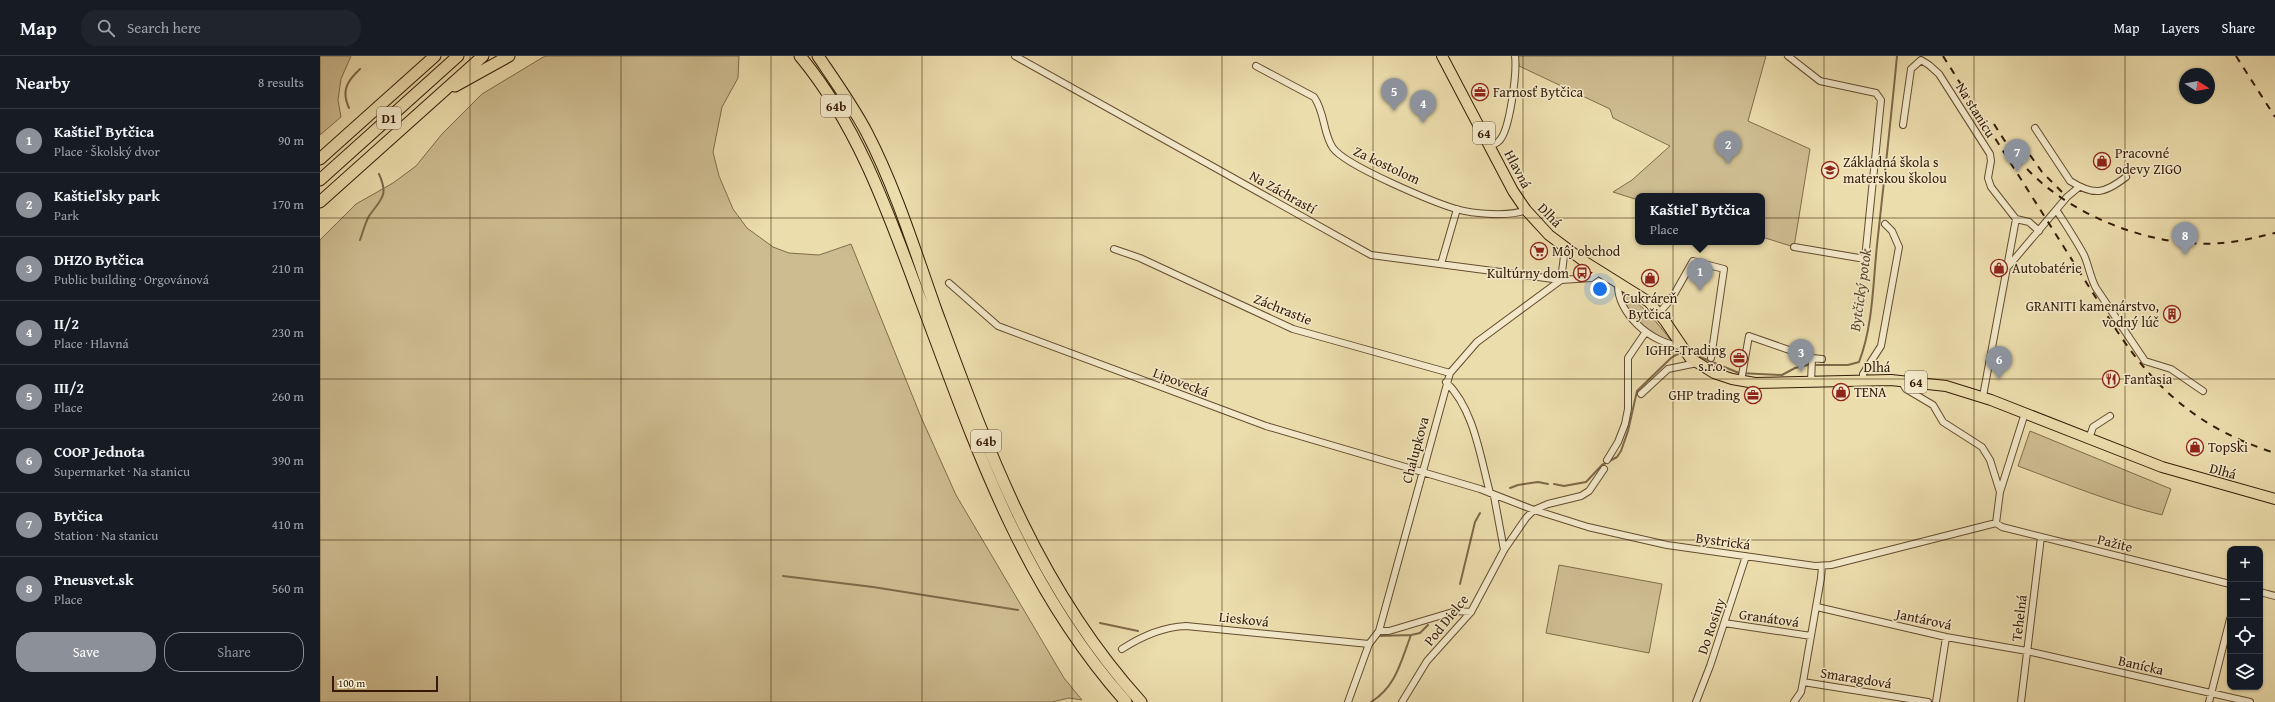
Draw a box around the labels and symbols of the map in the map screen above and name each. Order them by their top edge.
north arrow [2179,68,2215,104]
pin: 5 [1381,78,1407,111]
street label: Na stanicu [1951,79,2001,142]
office icon: Farnosť Bytčica [1470,82,1490,102]
place label: Farnosť Bytčica [1493,82,1583,102]
pin: 4 [1410,90,1436,123]
road number: 64b [821,95,851,117]
road number: D1 [377,107,401,129]
road number: 64 [1473,122,1495,144]
pin: 2 [1715,131,1741,164]
pin: 7 [2004,139,2030,172]
street label: Za kostolom [1350,141,1424,189]
place label: Pracovné odevy ZIGO [2115,143,2182,179]
street label: Hlavná [1500,146,1537,192]
shop icon: Pracovné odevy ZIGO [2092,151,2112,171]
place label: Základná škola s materskou školou [1843,152,1947,188]
school or university icon: Základná škola s materskou školou [1820,160,1840,180]
street label: Na Záchrastí [1246,165,1321,219]
street label: Dlhá [1533,198,1567,232]
pin: 8 [2172,222,2198,255]
supermarket icon: Môj obchod [1529,241,1549,261]
place label: Môj obchod [1552,241,1621,261]
water label: Bytčický potok [1844,247,1876,334]
pin: 1 [1687,258,1713,291]
shop icon: Autobatérie [1989,258,2009,278]
place label: Autobatérie [2012,258,2082,278]
place label: Kultúrny dom [1487,263,1570,283]
bus stop icon: Kultúrny dom [1572,263,1592,283]
shop icon: Cukráreň Bytčica [1640,268,1660,288]
your location [1590,279,1610,299]
street label: Záchrastie [1251,288,1315,330]
place label: Cukráreň Bytčica [1623,288,1677,324]
place label: GRANITI kamenárstvo, vodný lúč [2026,296,2159,332]
building icon: GRANITI kamenárstvo, vodný lúč [2162,304,2182,324]
pin: 3 [1788,339,1814,372]
place label: IGHP-Trading s.r.o. [1645,340,1726,376]
pin: 6 [1986,346,2012,379]
office icon: IGHP-Trading s.r.o. [1729,348,1749,368]
street label: Dlhá [1864,357,1891,377]
street label: Lipovecká [1150,362,1212,402]
restaurant icon: Fantasia [2101,369,2121,389]
place label: Fantasia [2124,369,2173,389]
road number: 64 [1905,371,1927,393]
shop icon: TENA [1831,382,1851,402]
place label: TENA [1854,382,1887,402]
place label: GHP trading [1668,385,1740,405]
office icon: GHP trading [1743,385,1763,405]
street label: Chalupkova [1397,414,1434,486]
road number: 64b [971,430,1001,452]
shop icon: TopSki [2185,437,2205,457]
place label: TopSki [2208,437,2248,457]
street label: Dlhá [2207,458,2239,484]
street label: Bystrická [1694,527,1752,555]
street label: Pažite [2095,529,2135,557]
street label: Pod Dielce [1419,590,1473,650]
street label: Tehelná [2006,593,2032,642]
street label: Do Rosiny [1692,595,1730,657]
street label: Jantárová [1892,603,1954,635]
street label: Granátová [1738,604,1801,632]
street label: Liesková [1218,606,1270,632]
street label: Banícka [2116,650,2166,680]
street label: Smaragdová [1819,662,1894,694]
scale bar [332,674,438,693]

